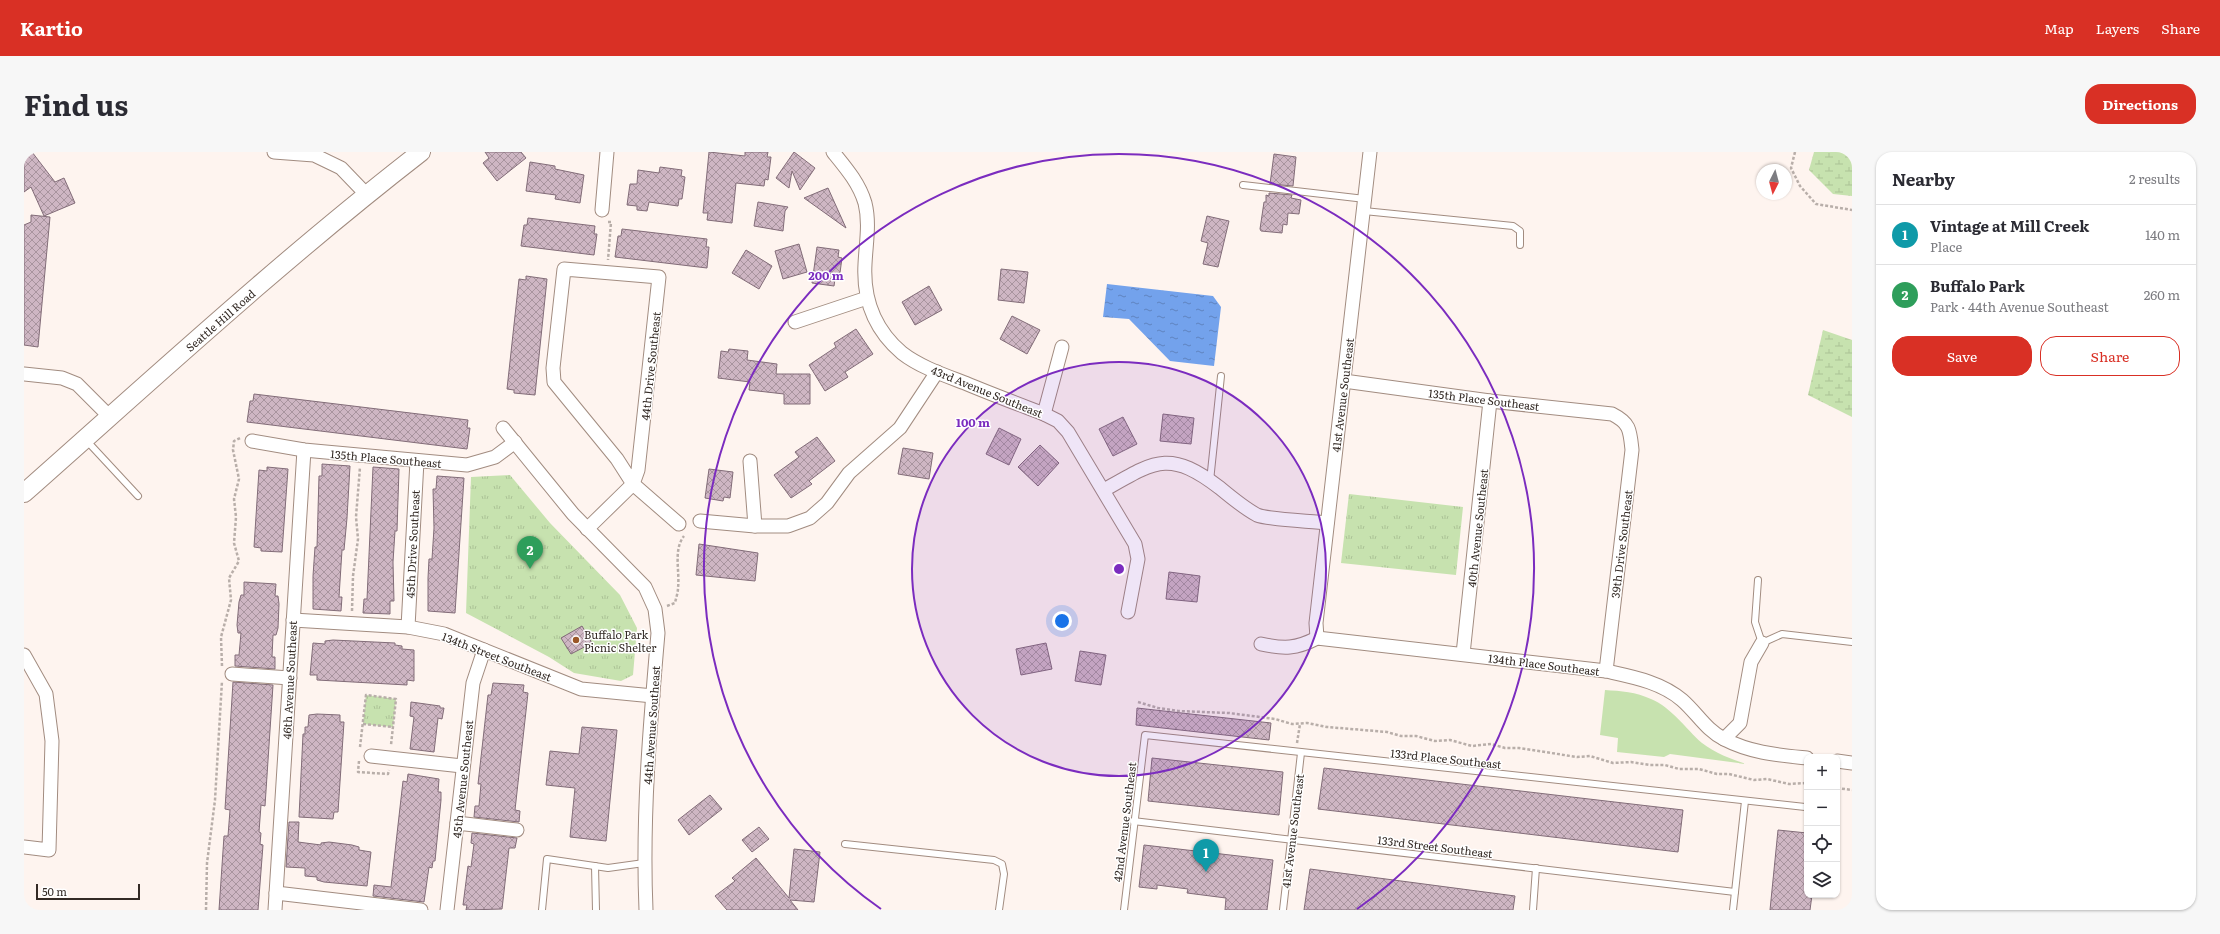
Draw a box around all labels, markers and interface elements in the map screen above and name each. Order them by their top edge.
text: Kartio [20,14,83,42]
text: Map [2044,18,2074,38]
text: Layers [2096,18,2139,38]
text: Share [2161,18,2200,38]
text: Find us [24,83,128,125]
button: Directions [2085,84,2196,124]
north arrow [1756,164,1792,200]
text: Nearby [1892,166,1955,191]
text: 2 results [2129,169,2180,188]
text: Vintage at Mill Creek [1930,214,2089,237]
text: 1 [1902,225,1908,244]
text: 140 m [2145,225,2180,244]
text: Place [1930,237,1962,256]
text: 200 m [808,266,844,284]
text: Buffalo Park [1930,274,2025,297]
street label: Seattle Hill Road [182,285,258,355]
text: 2 [1902,285,1908,304]
text: 260 m [2144,285,2180,304]
text: Park · 44th Avenue Southeast [1930,297,2109,316]
street label: 44th Drive Southeast [636,310,664,421]
street label: 41st Avenue Southeast [1327,336,1357,453]
button: Save [1892,336,2032,376]
button: Share [2040,336,2180,376]
street label: 43rd Avenue Southeast [929,361,1046,421]
street label: 135th Place Southeast [1428,384,1541,414]
text: 100 m [956,413,990,431]
street label: 135th Place Southeast [330,445,443,471]
street label: 40th Avenue Southeast [1463,467,1491,588]
street label: 39th Drive Southeast [1606,488,1636,599]
street label: 45th Drive Southeast [401,489,423,599]
pin: 2 [517,536,543,569]
centre of rings [1112,562,1126,576]
your location [1052,611,1072,631]
street label: 46th Avenue Southeast [278,620,300,740]
place label: Buffalo Park Picnic Shelter [584,626,657,655]
street label: 134th Street Southeast [440,628,555,684]
marker: Buffalo Park Picnic Shelter [571,635,581,645]
street label: 134th Place Southeast [1487,649,1601,679]
street label: 44th Avenue Southeast [639,665,663,785]
street label: 45th Avenue Southeast [448,719,476,839]
street label: 133rd Place Southeast [1390,744,1503,772]
map controls [1804,754,1840,898]
button: + [1804,754,1840,790]
street label: 42nd Avenue Southeast [1109,761,1139,883]
street label: 41st Avenue Southeast [1277,772,1307,889]
button: − [1804,790,1840,826]
button: locate [1804,826,1840,862]
street label: 133rd Street Southeast [1377,831,1494,861]
pin: 1 [1193,839,1219,872]
button: layers [1804,862,1840,898]
scale bar [36,882,140,901]
text: 50 m [42,883,67,899]

